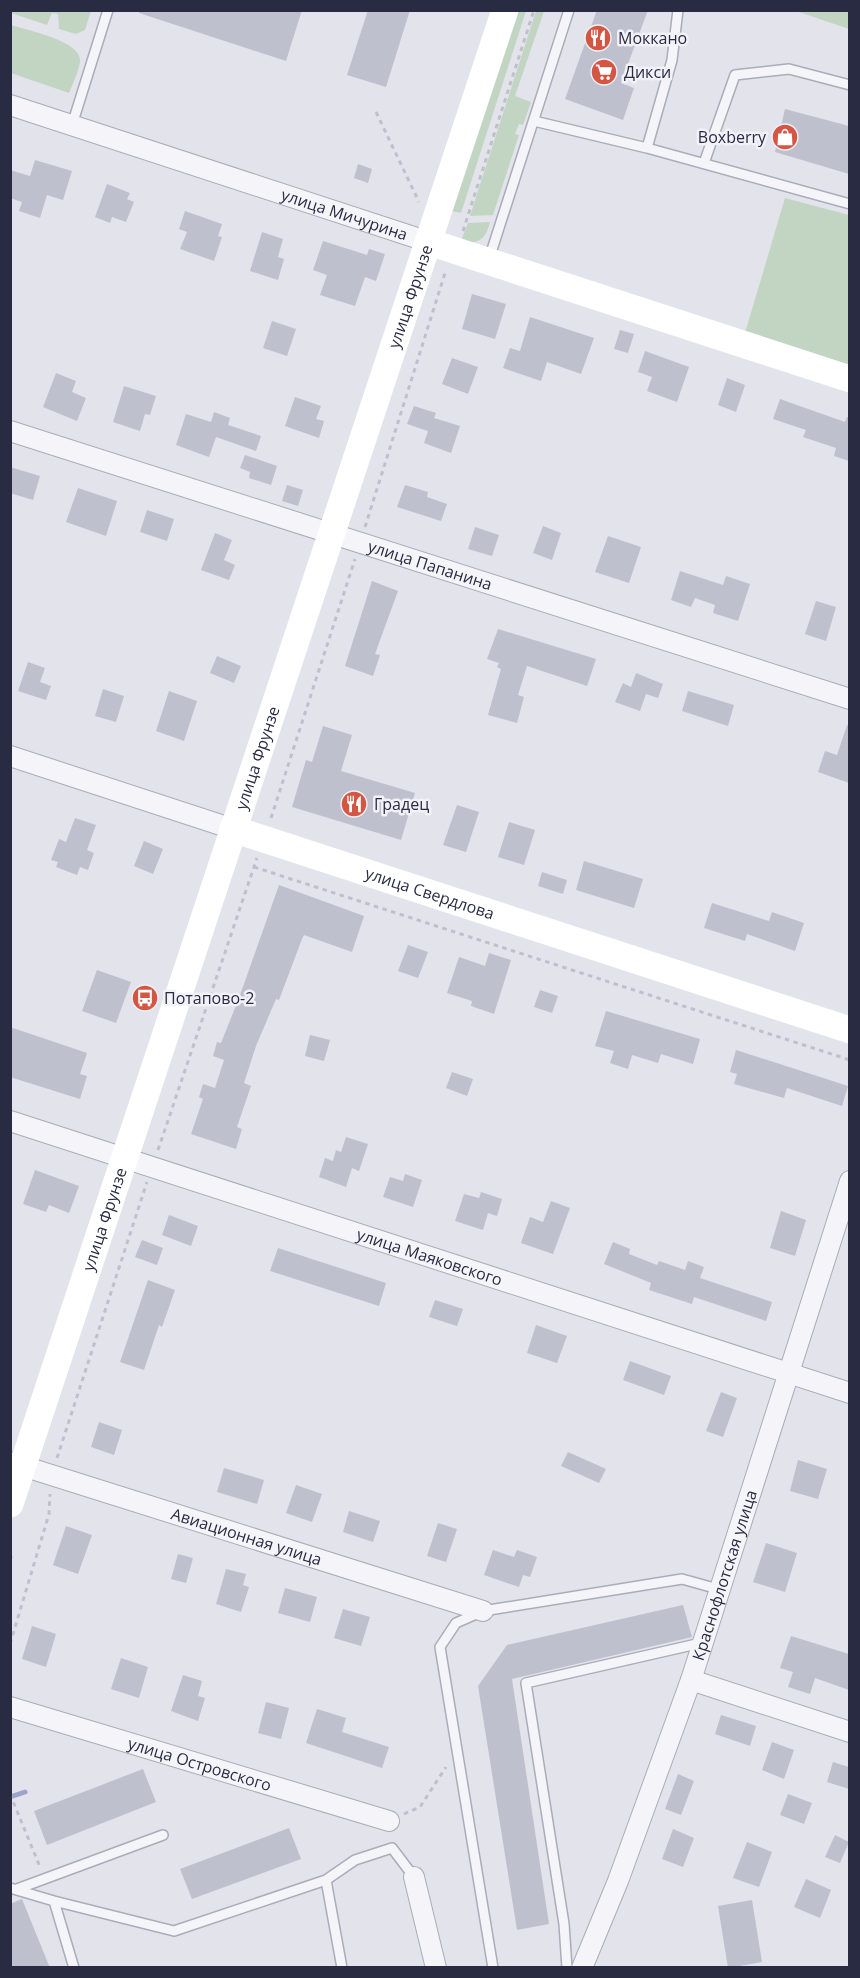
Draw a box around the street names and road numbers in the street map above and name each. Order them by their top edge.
street label: улица Мичурина [279,183,411,245]
street label: улица Фрунзе [383,242,437,351]
street label: улица Папанина [365,535,495,595]
street label: улица Фрунзе [230,703,285,813]
street label: улица Свердлова [362,862,497,924]
street label: улица Фрунзе [77,1165,132,1274]
street label: улица Маяковского [354,1223,505,1291]
street label: Краснофлотская улица [687,1487,762,1663]
street label: Авиационная улица [169,1502,325,1571]
street label: улица Островского [125,1732,274,1796]

